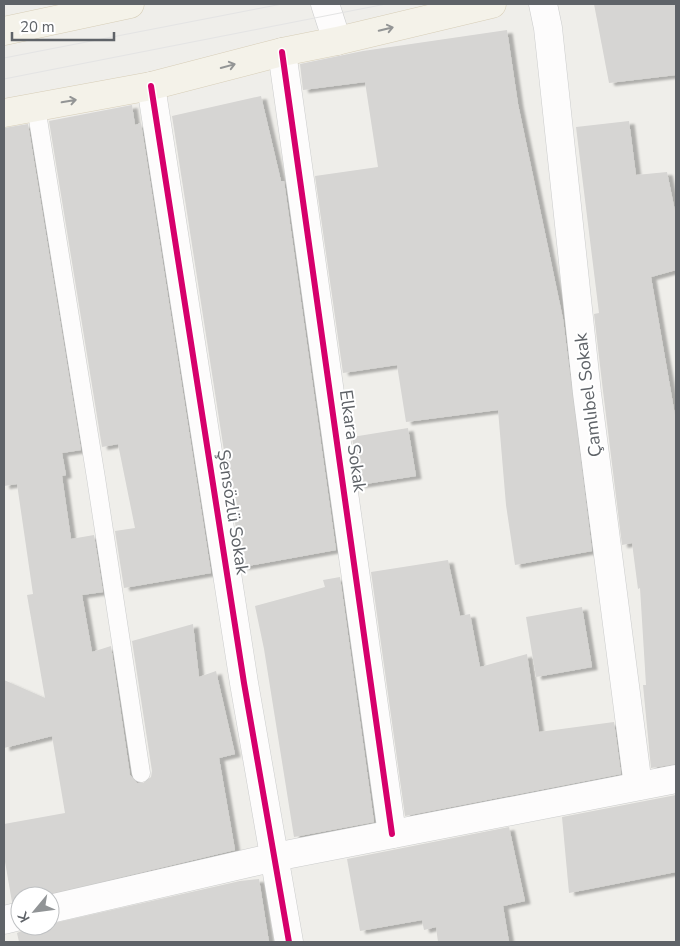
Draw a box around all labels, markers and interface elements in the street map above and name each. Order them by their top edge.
scale bar [12,10,115,42]
text: 20 m [20,17,55,37]
one-way arrow [377,24,393,33]
one-way arrow [219,61,235,70]
one-way arrow [61,95,77,105]
street label: Çamlıbel Sokak [568,331,608,458]
street label: Elkara Sokak [334,388,372,495]
street label: Şensözlü Sokak [211,448,255,577]
north arrow [10,886,60,936]
text: K [13,908,35,926]

